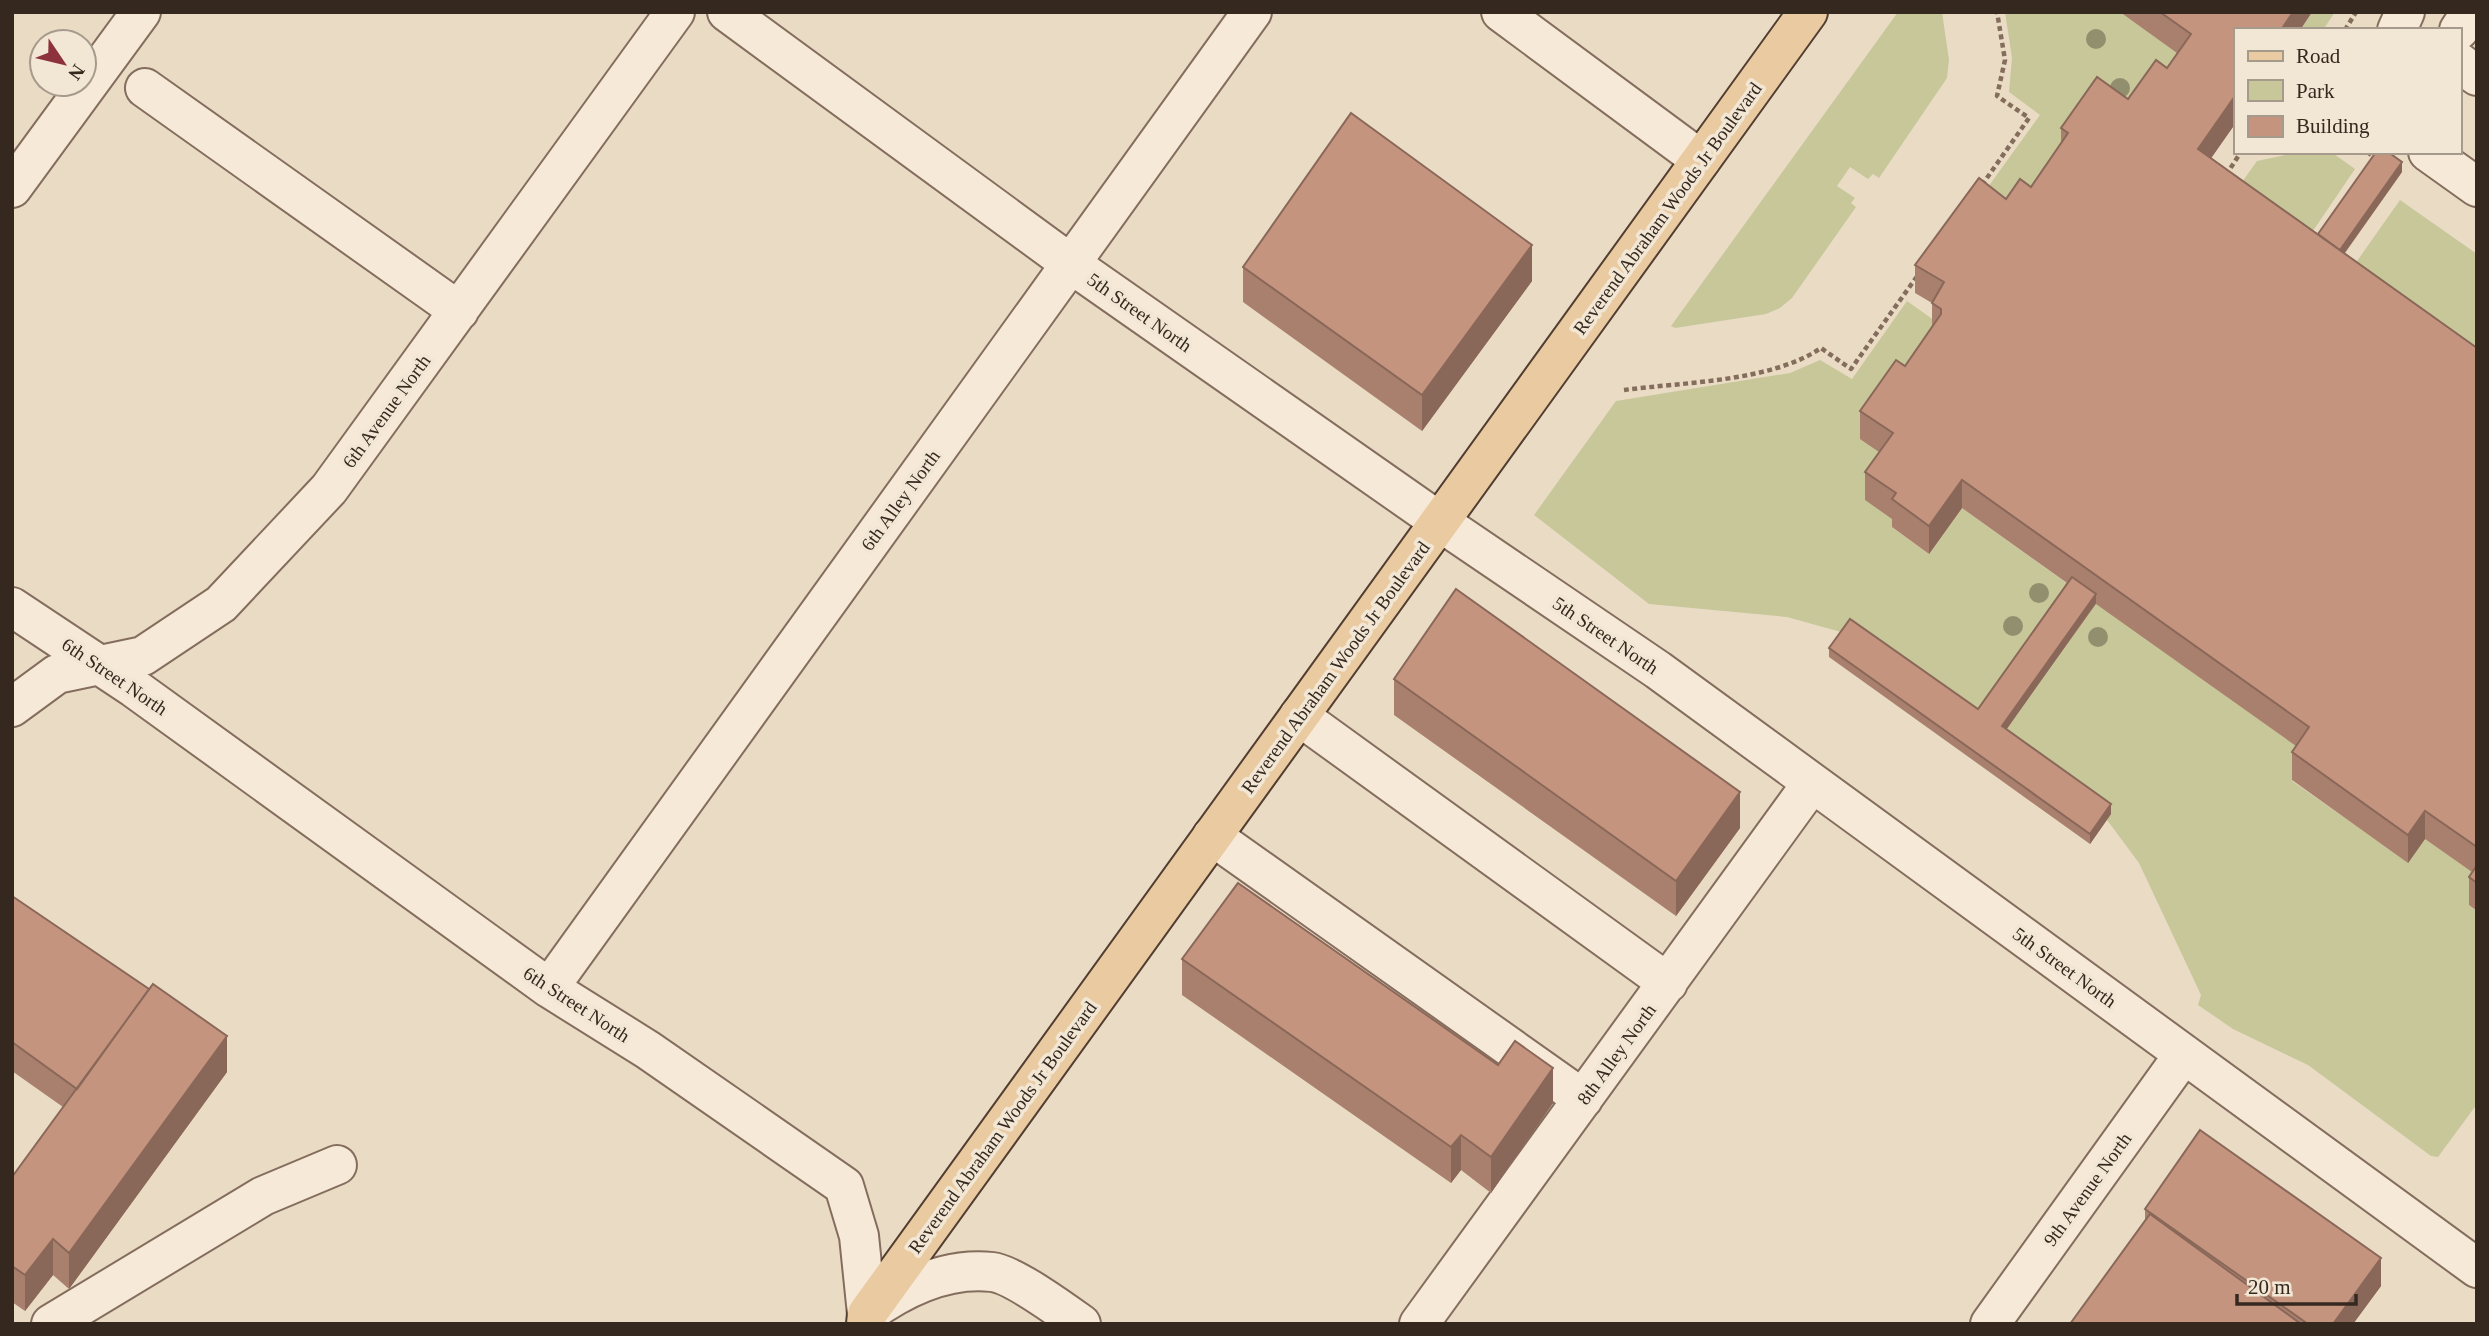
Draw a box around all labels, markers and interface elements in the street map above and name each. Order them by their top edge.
north arrow [28,28,98,98]
legend [2234,28,2461,154]
text: Road [2296,44,2341,68]
text: N [64,61,89,84]
street label: Reverend Abraham Woods Jr Boulevard [1569,78,1766,338]
text: Park [2296,79,2335,103]
text: Building [2296,114,2370,138]
street label: 5th Street North [1084,269,1196,356]
street label: 6th Avenue North [338,350,435,472]
street label: 6th Alley North [857,445,944,555]
street label: Reverend Abraham Woods Jr Boulevard [1237,537,1434,797]
street label: 5th Street North [1549,592,1663,679]
street label: 6th Street North [58,633,172,720]
street label: 5th Street North [2009,923,2121,1012]
street label: 6th Street North [520,962,634,1047]
street label: Reverend Abraham Woods Jr Boulevard [904,997,1101,1257]
street label: 8th Alley North [1573,999,1660,1109]
street label: 9th Avenue North [2039,1128,2136,1250]
scale bar [2237,1262,2356,1306]
text: 20 m [2248,1275,2291,1299]

